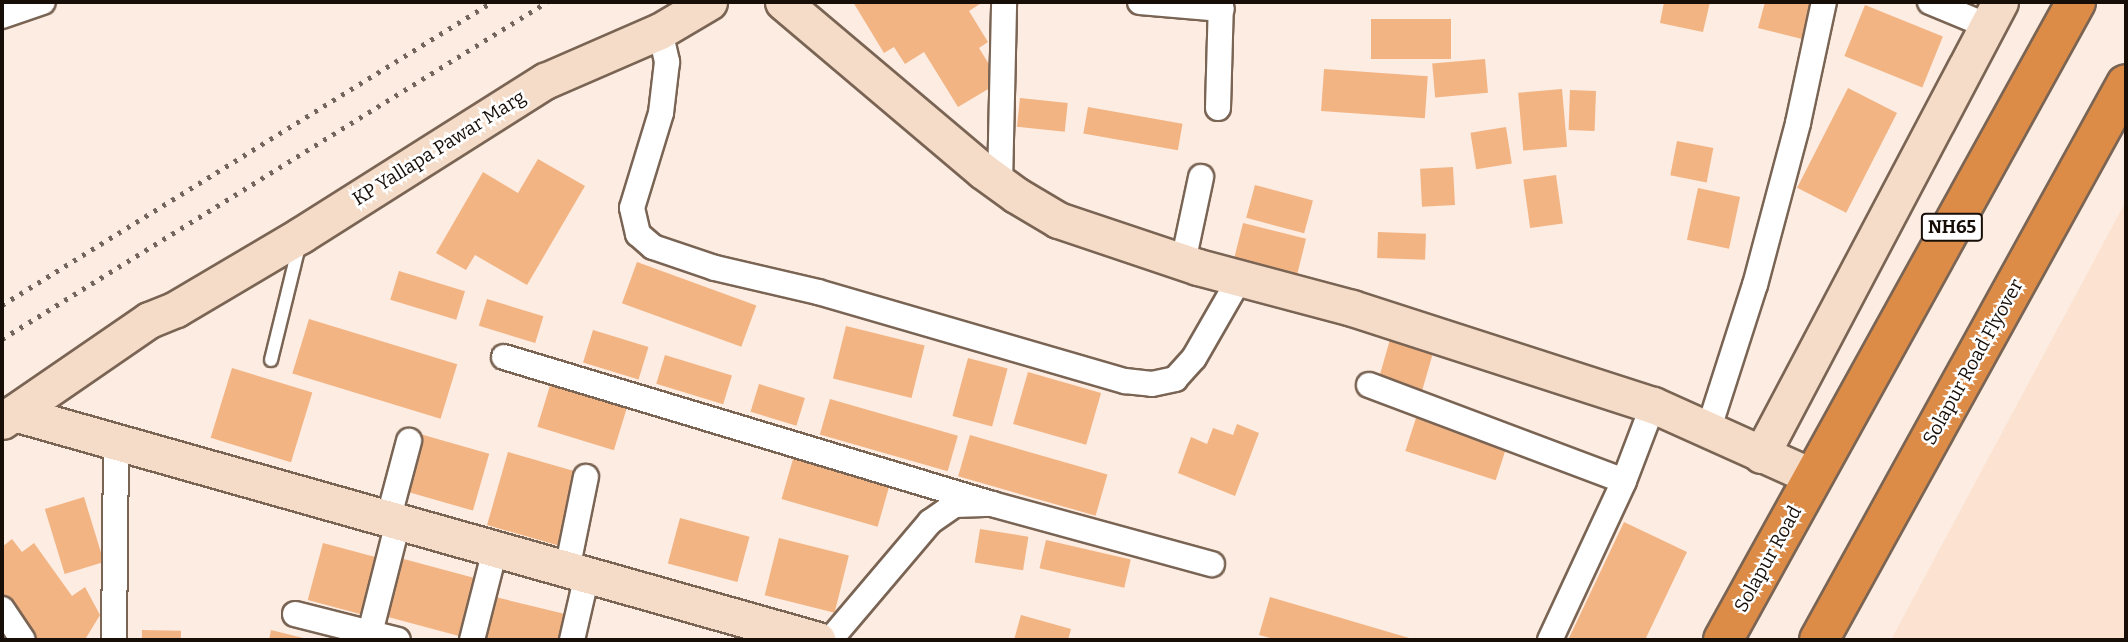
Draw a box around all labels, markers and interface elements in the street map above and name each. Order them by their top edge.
street label: KP Yallapa Pawar Marg [348,86,530,210]
road number: NH65 [1920,212,1983,242]
street label: Solapur Road Flyover [1918,275,2028,449]
street label: Solapur Road [1730,502,1806,616]

